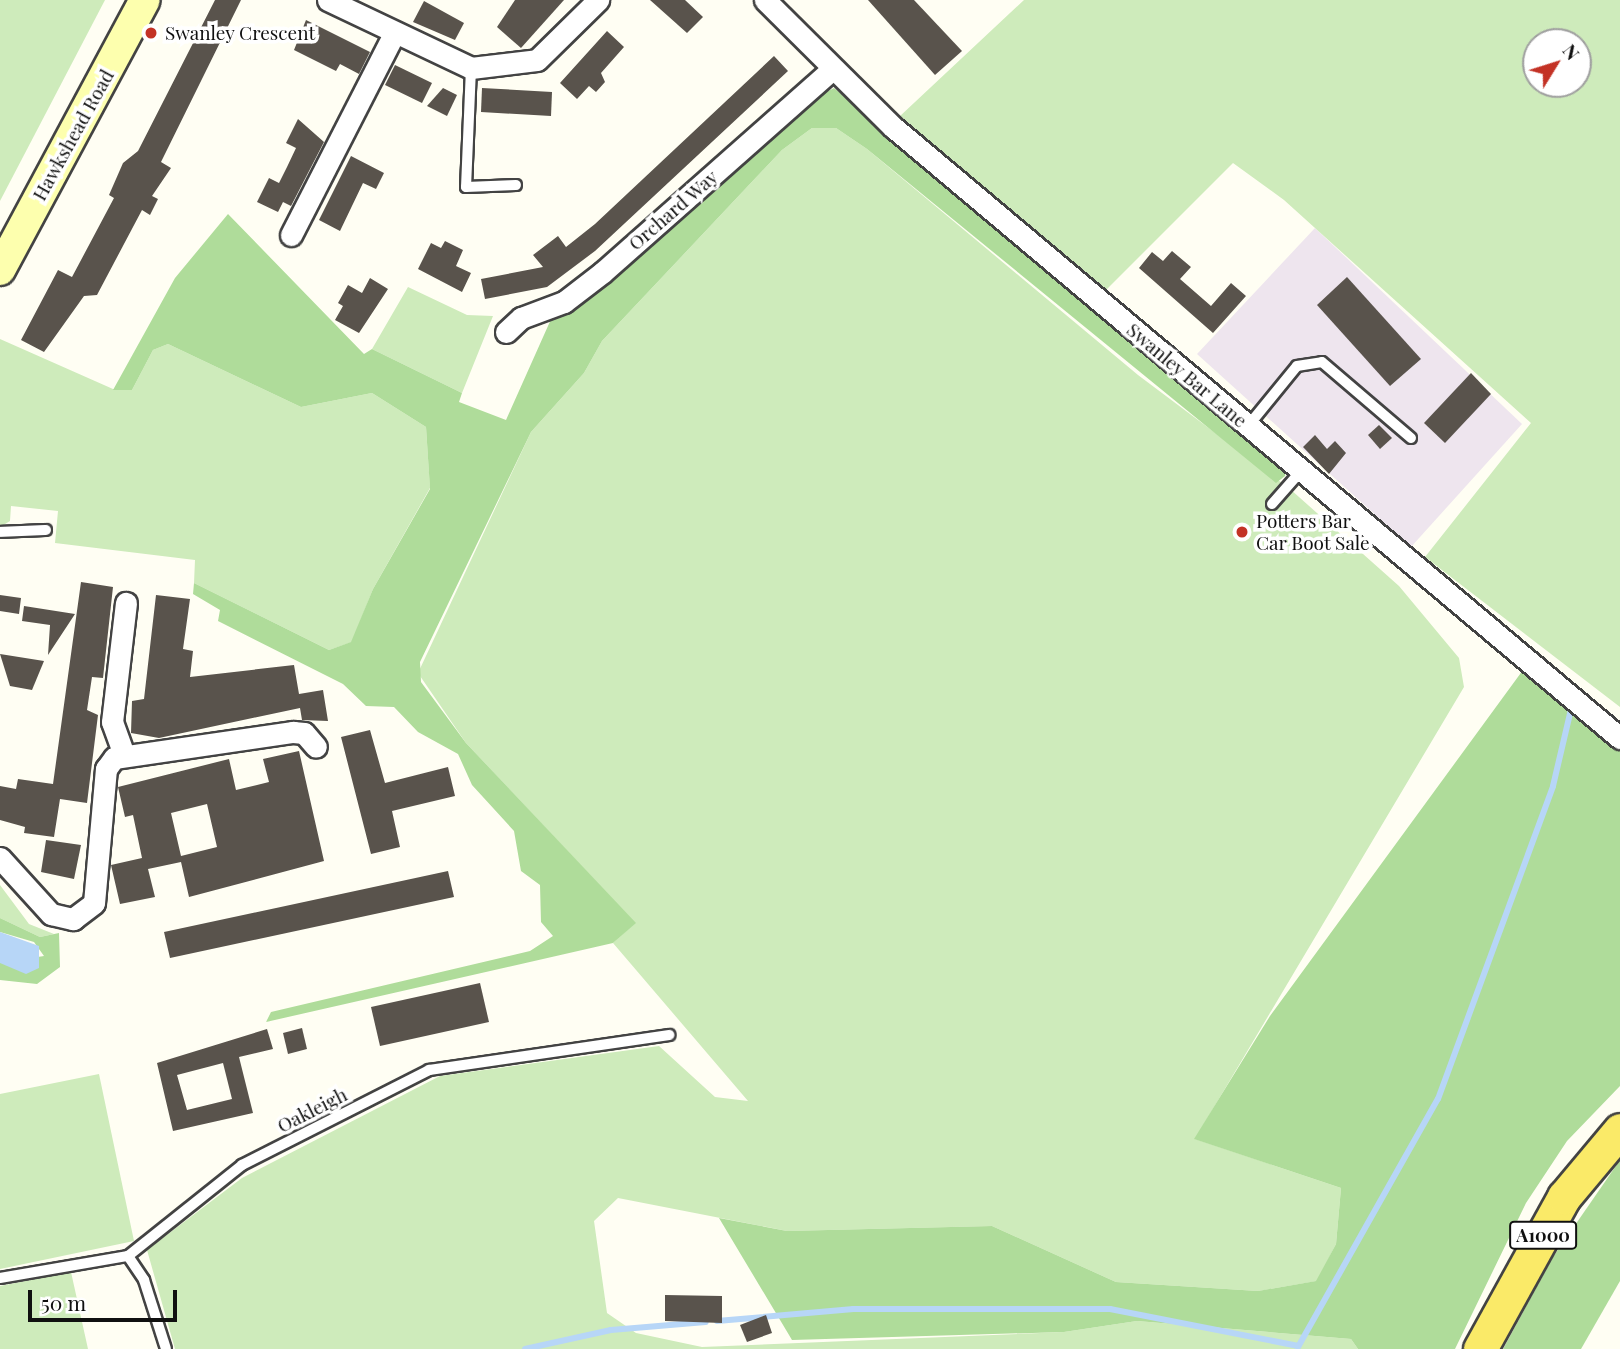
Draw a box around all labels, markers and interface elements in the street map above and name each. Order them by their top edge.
place label: Swanley Crescent [165,22,316,44]
marker: Swanley Crescent [143,25,159,41]
north arrow [1522,28,1592,98]
text: N [1558,38,1586,65]
street label: Hawkshead Road [28,66,118,204]
street label: Orchard Way [624,165,722,255]
street label: Swanley Bar Lane [1122,318,1252,432]
place label: Potters Bar Car Boot Sale [1256,510,1370,554]
marker: Potters Bar Car Boot Sale [1234,524,1250,540]
street label: Oakleigh [273,1083,351,1137]
road number: A1000 [1508,1220,1578,1250]
scale bar [32,1276,180,1320]
text: 50 m [41,1288,86,1316]

